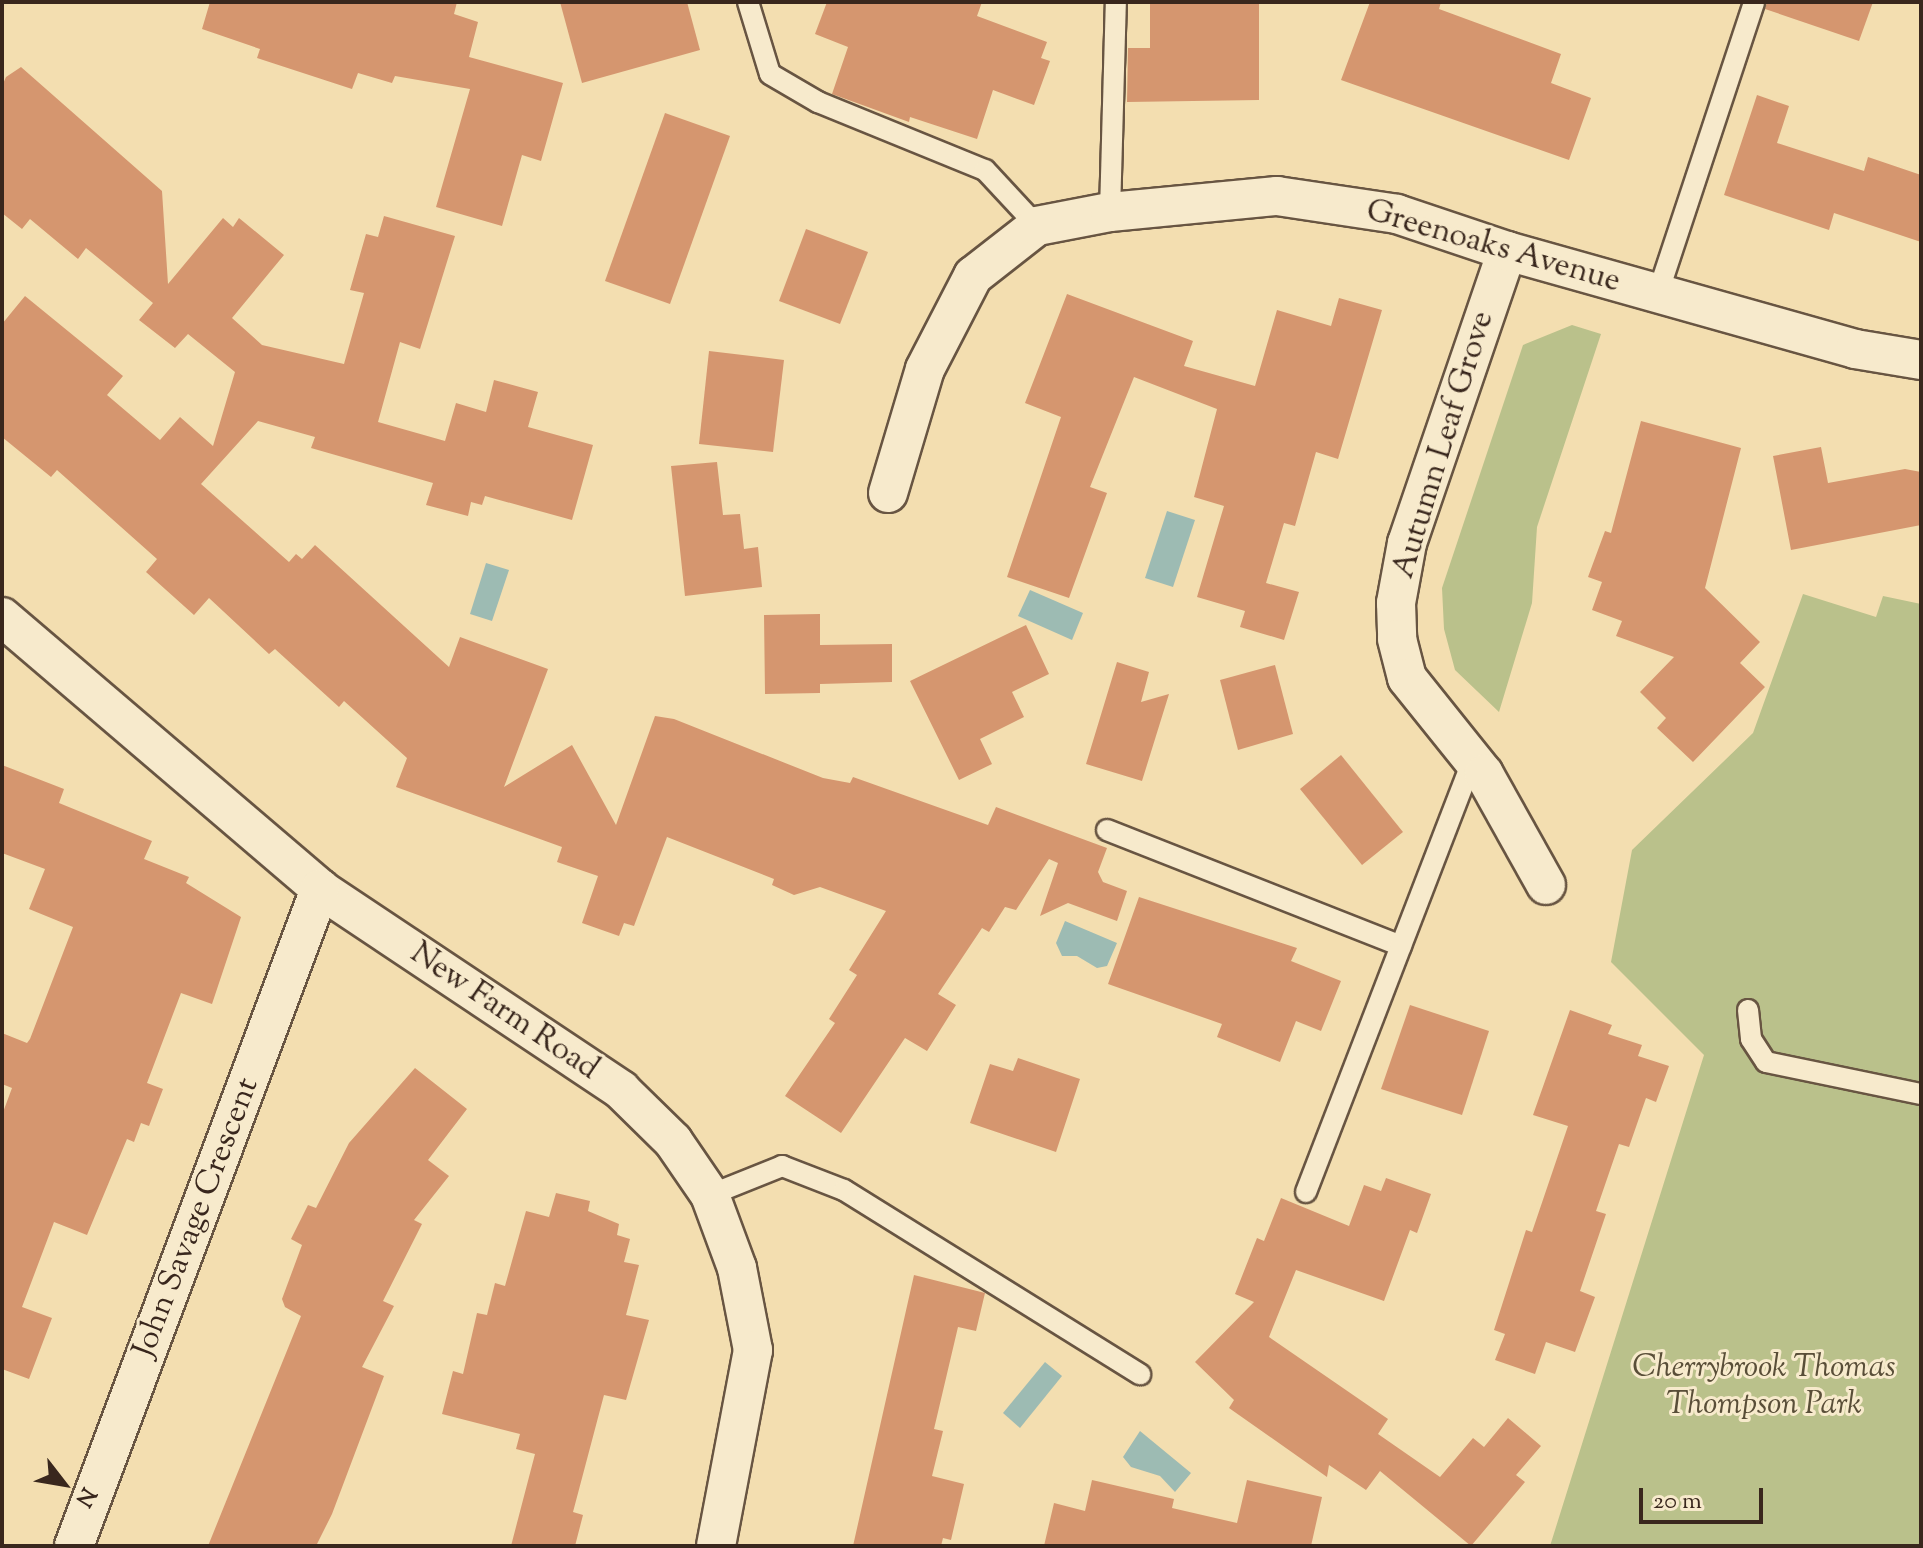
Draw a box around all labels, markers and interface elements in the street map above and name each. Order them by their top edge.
street label: Greenoaks Avenue [1361,192,1625,302]
street label: Autumn Leaf Grove [1385,307,1503,583]
street label: New Farm Road [402,935,606,1089]
street label: John Savage Crescent [126,1073,268,1363]
park label: Cherrybrook Thomas Thompson Park [1632,1350,1896,1425]
north arrow [24,1444,104,1524]
scale bar [1643,1472,1767,1522]
text: N [66,1481,103,1512]
text: 20 m [1653,1485,1702,1519]

